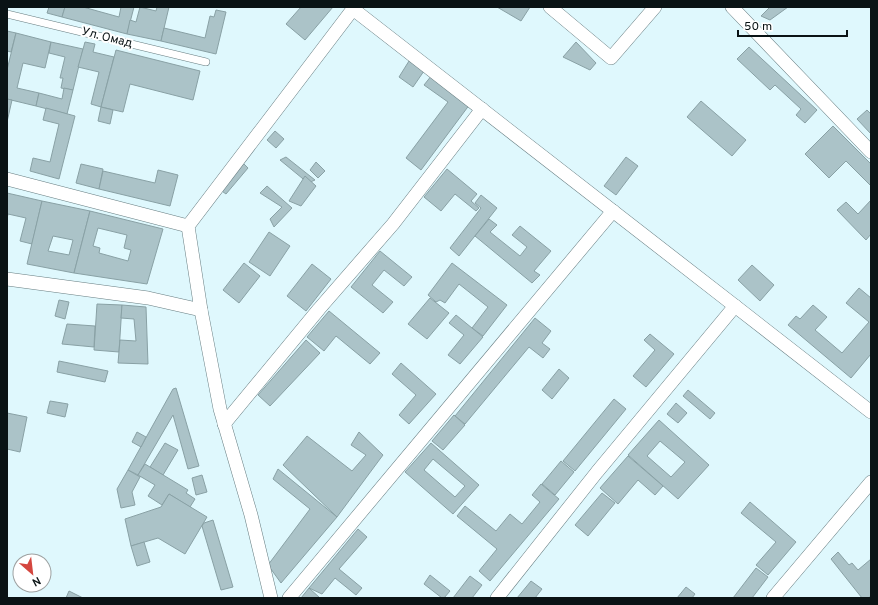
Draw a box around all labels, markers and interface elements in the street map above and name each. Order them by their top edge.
scale bar [738,12,847,38]
text: 50 m [744,19,772,35]
street label: Ул. Омад [80,24,134,52]
north arrow [12,553,52,593]
text: N [29,573,43,589]

